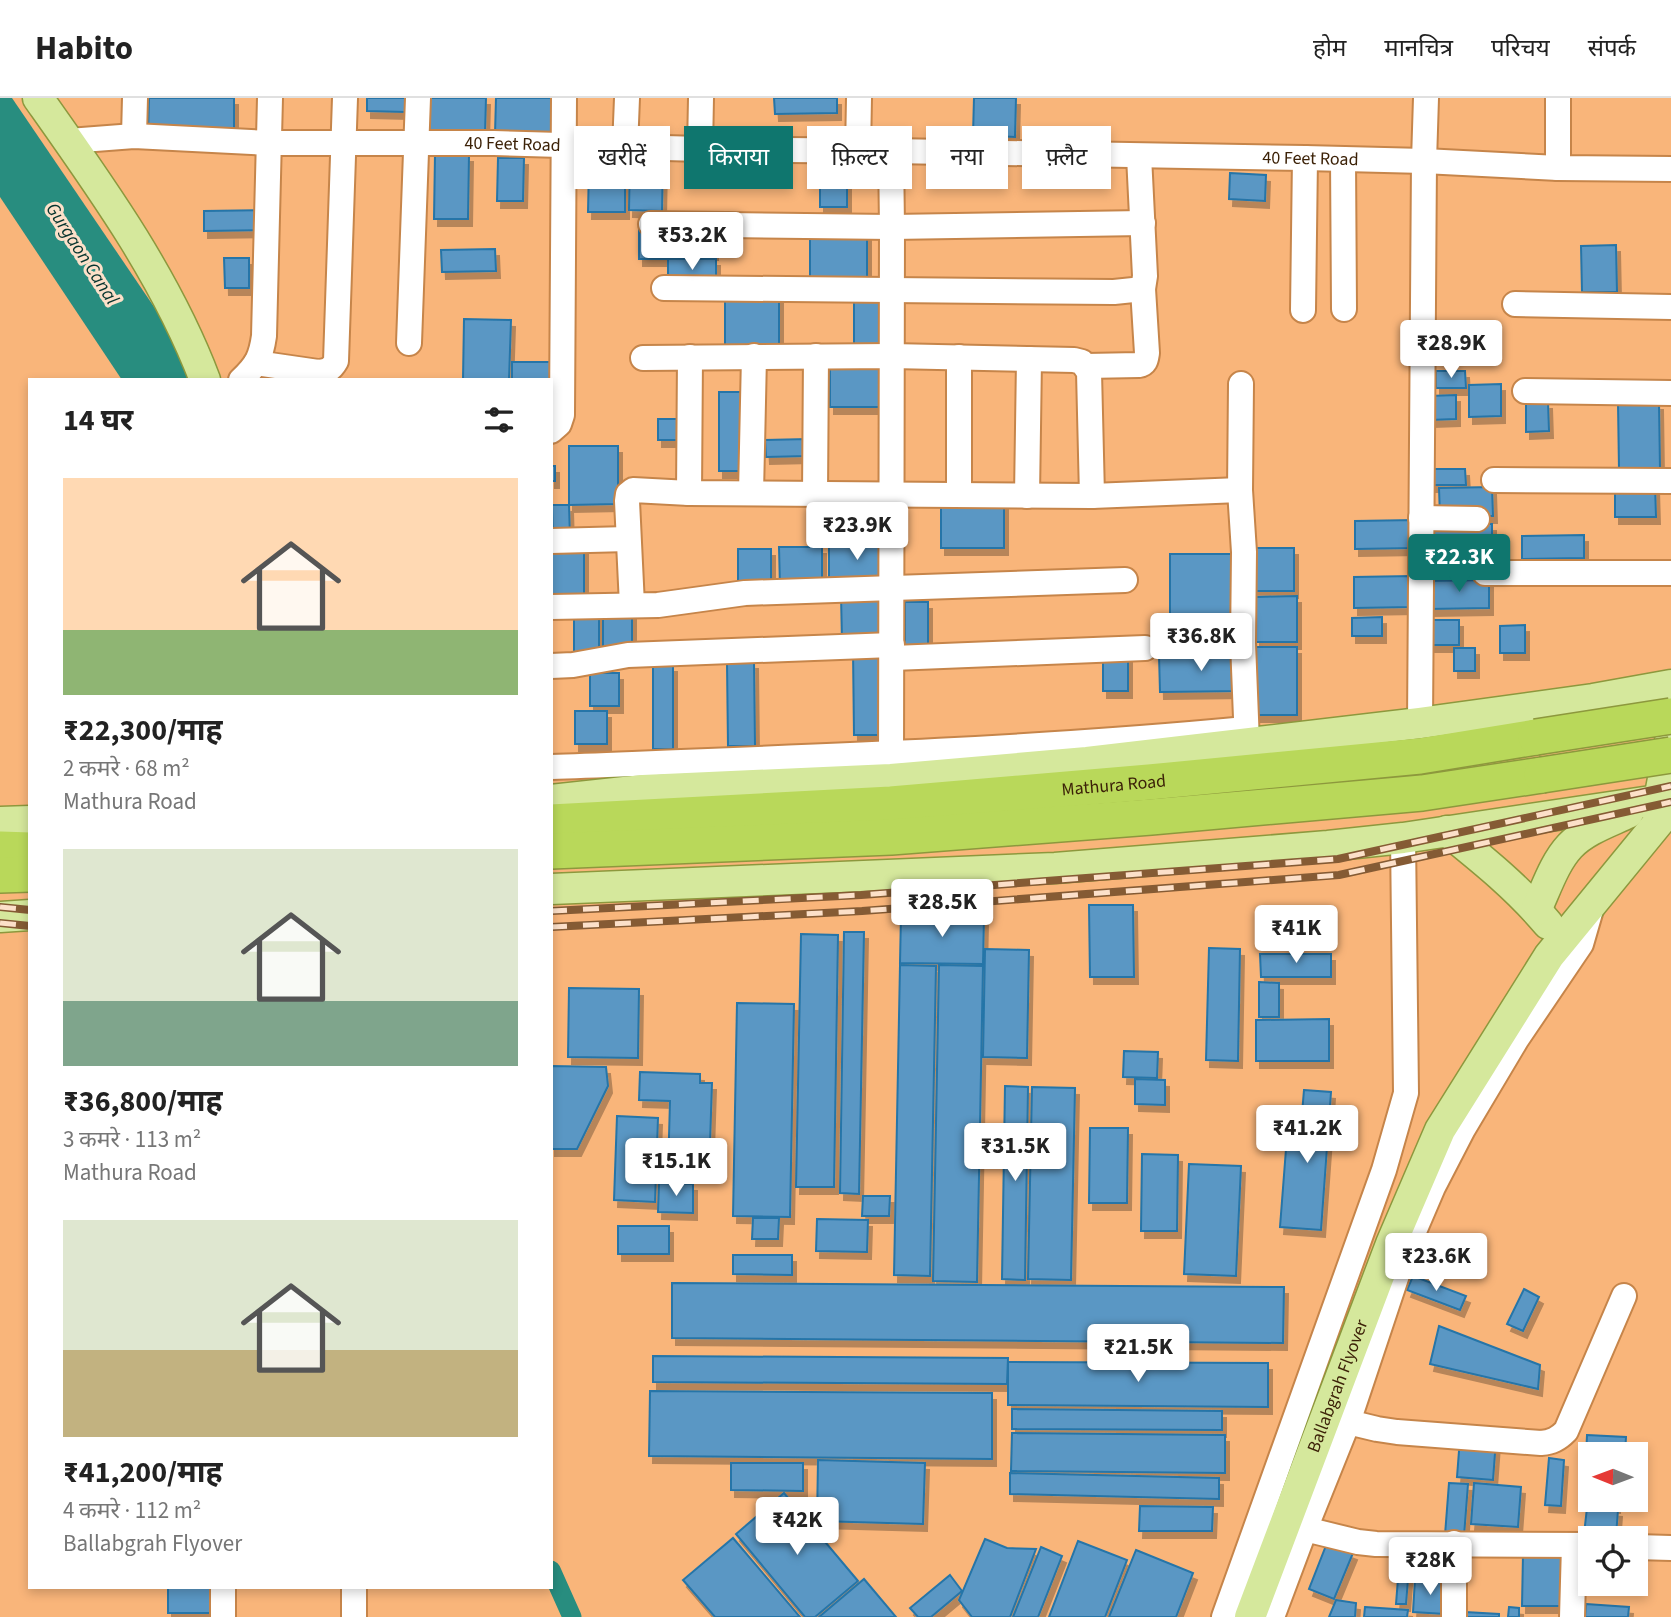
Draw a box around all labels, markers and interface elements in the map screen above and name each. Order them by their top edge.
text: Habito [35,25,133,72]
text: होम [1313,31,1346,66]
text: मानचित्र [1384,31,1453,66]
text: परिचय [1491,31,1550,66]
text: संपर्क [1588,31,1636,66]
chip: खरीदें [574,126,670,189]
chip: किराया [684,126,793,189]
chip: फ़िल्टर [807,126,912,189]
chip: नया [926,126,1008,189]
chip: फ़्लैट [1022,126,1111,189]
street label: 40 Feet Road [465,131,561,157]
street label: 40 Feet Road [1262,145,1359,172]
water label: Gurgaon Canal [39,198,125,311]
pin: ₹53.2K [635,212,749,272]
text: ₹53.2K [657,218,727,251]
pin: ₹28.9K [1394,320,1508,380]
text: ₹28.9K [1416,326,1486,359]
text: 14 घर [63,399,133,442]
icon: filters [480,401,518,439]
pin: ₹23.9K [800,503,914,562]
text: ₹23.9K [822,508,892,541]
icon: home [228,523,354,649]
pin: ₹22.3K [1402,534,1516,594]
text: ₹22.3K [1424,540,1494,573]
pin: ₹36.8K [1144,614,1258,673]
text: ₹36.8K [1166,619,1236,652]
text: ₹22,300/माह [63,709,223,752]
text: 2 कमरे · 68 m² [63,752,190,785]
street label: Mathura Road [1060,768,1167,802]
text: Mathura Road [63,785,197,818]
pin: ₹28.5K [885,880,999,939]
text: ₹28.5K [907,885,977,918]
icon: home [228,894,354,1020]
pin: ₹41K [1255,906,1337,965]
text: ₹41K [1271,911,1321,944]
text: ₹36,800/माह [63,1080,223,1123]
pin: ₹41.2K [1250,1105,1364,1165]
text: ₹41.2K [1272,1111,1342,1144]
text: 3 कमरे · 113 m² [63,1123,201,1156]
pin: ₹31.5K [958,1124,1072,1183]
text: ₹31.5K [980,1129,1050,1162]
pin: ₹15.1K [619,1138,733,1198]
text: ₹15.1K [641,1144,711,1177]
text: Mathura Road [63,1156,197,1189]
pin: ₹23.6K [1379,1234,1493,1293]
text: ₹23.6K [1401,1239,1471,1272]
icon: home [228,1265,354,1391]
street label: Ballabgrah Flyover [1301,1315,1374,1456]
pin: ₹21.5K [1081,1324,1195,1384]
text: ₹21.5K [1103,1330,1173,1363]
north arrow [1578,1442,1648,1512]
map controls [1578,1442,1648,1596]
text: ₹41,200/माह [63,1451,223,1494]
text: 4 कमरे · 112 m² [63,1494,201,1527]
pin: ₹42K [756,1498,838,1557]
text: ₹42K [772,1503,822,1536]
button: locate [1578,1526,1648,1596]
text: Ballabgrah Flyover [63,1527,242,1560]
pin: ₹28K [1389,1538,1471,1597]
text: ₹28K [1405,1543,1455,1576]

